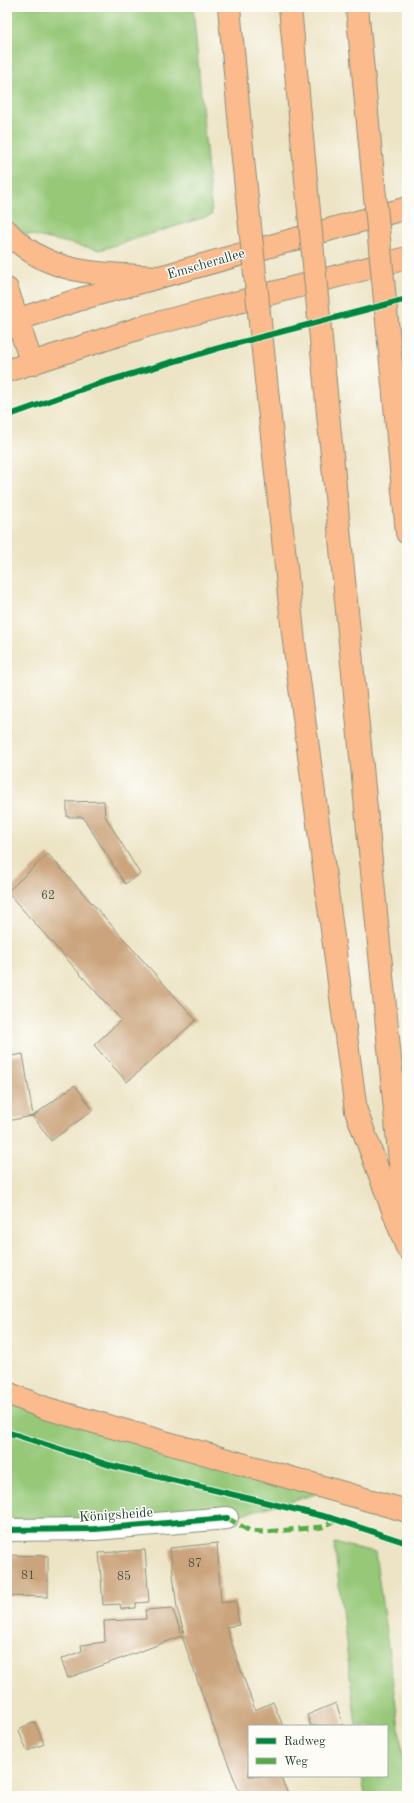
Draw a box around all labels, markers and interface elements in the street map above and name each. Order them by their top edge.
street label: Emscherallee [166,246,246,282]
house number: 62 [41,890,55,902]
street label: Königsheide [79,1505,153,1525]
house number: 87 [188,1558,202,1570]
house number: 81 [21,1570,35,1582]
house number: 85 [117,1570,131,1583]
legend [248,1725,388,1777]
text: Radweg [284,1736,326,1748]
text: Weg [284,1756,308,1768]

